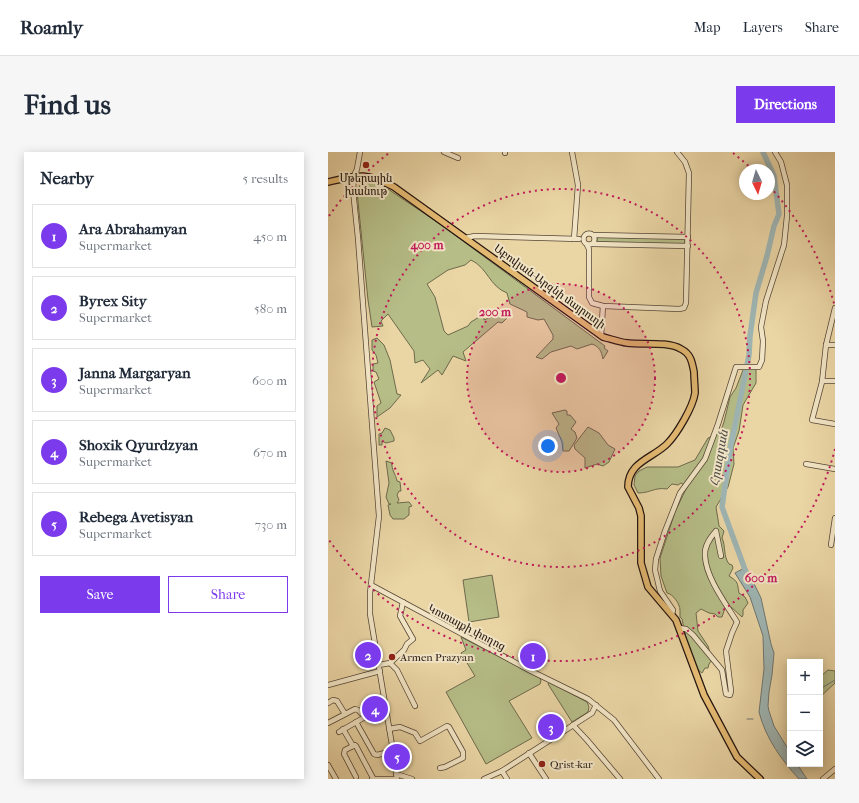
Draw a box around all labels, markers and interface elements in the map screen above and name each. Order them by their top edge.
text: Roamly [20,17,83,39]
text: Map [694,19,721,36]
text: Layers [743,19,783,36]
text: Share [805,19,839,36]
button: Directions [736,86,835,123]
text: Find us [24,88,111,121]
marker: Մթերային խանութ [361,160,371,170]
north arrow [739,164,775,200]
text: Nearby [40,168,94,188]
text: 5 results [243,171,288,186]
place label: Մթերային խանութ [340,172,392,198]
text: Ara Abrahamyan [79,220,187,238]
text: 1 [52,229,56,244]
text: 450 m [253,229,287,244]
text: Supermarket [79,238,152,253]
text: 400 m [410,238,444,253]
street label: Աբովյան-Արզնի մայրուղի [491,242,608,331]
text: Byrex Sity [79,292,147,310]
text: 2 [51,301,57,316]
text: 580 m [254,301,287,316]
text: 200 m [479,305,512,319]
text: Supermarket [79,310,152,325]
text: Janna Margaryan [79,364,191,382]
centre of rings [554,371,568,385]
text: 3 [51,373,57,388]
text: 600 m [252,373,287,388]
text: Supermarket [79,382,152,397]
water label: Հրազդան [707,428,732,487]
text: Shoxik Qyurdzyan [79,436,198,454]
your location [538,436,558,456]
text: 4 [50,445,58,460]
text: 670 m [253,445,287,460]
text: Supermarket [79,454,152,469]
text: Rebega Avetisyan [79,508,193,526]
text: 5 [51,517,57,532]
text: 730 m [255,517,287,532]
text: Supermarket [79,526,152,541]
text: 600 m [745,571,778,585]
button: Save [40,576,160,613]
button: Share [168,576,288,613]
street label: Կոտայքի փողոց [426,602,508,653]
pin: 2 [355,640,381,670]
pin: 1 [520,641,546,671]
place label: Armen Prazyan [399,651,474,664]
marker: Armen Prazyan [387,652,397,662]
map controls [787,659,823,767]
button: + [787,659,823,695]
pin: 4 [362,694,388,724]
button: − [787,695,823,731]
pin: 3 [538,712,564,742]
button: layers [787,731,823,767]
pin: 5 [384,742,410,772]
place label: Qrist-kar [550,758,593,771]
marker: Qrist-kar [537,759,547,769]

